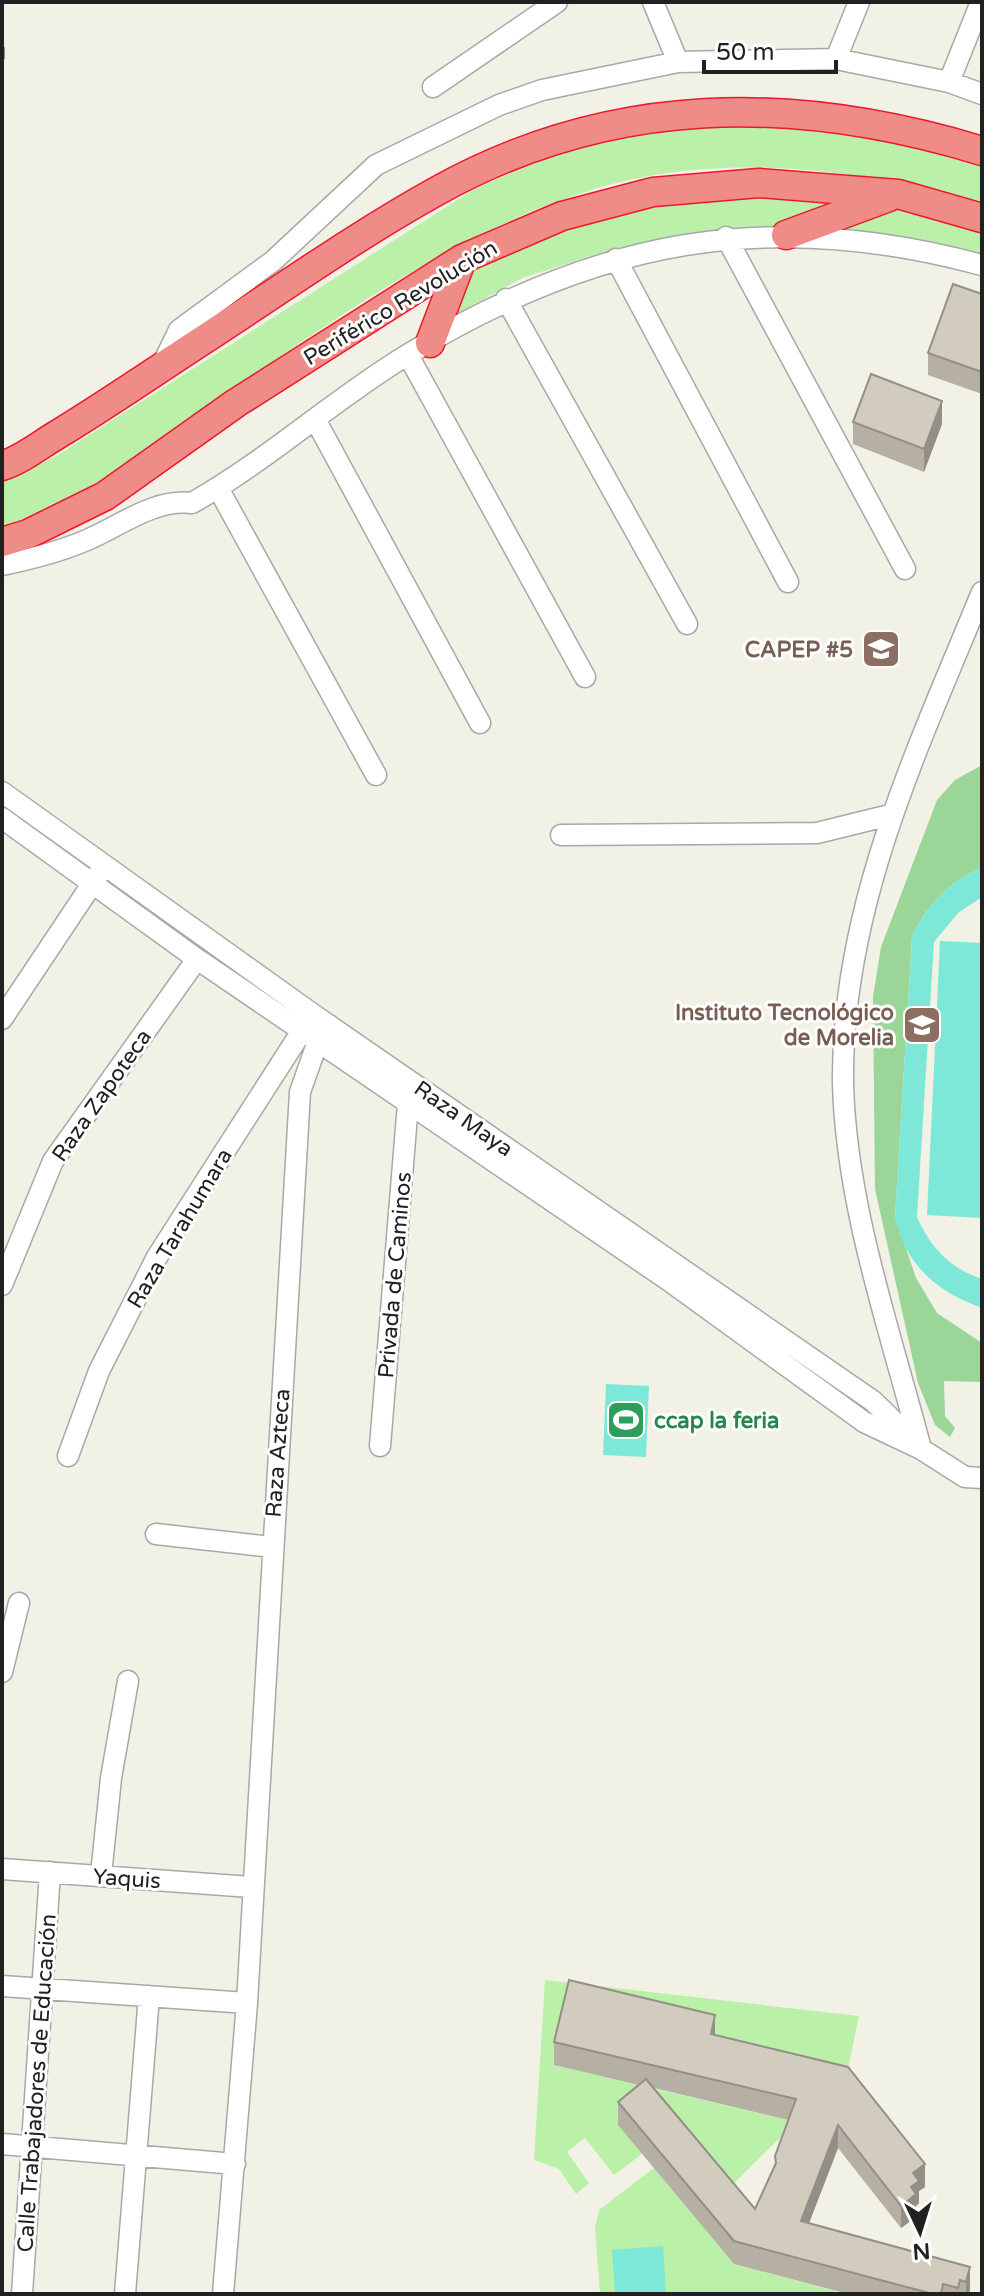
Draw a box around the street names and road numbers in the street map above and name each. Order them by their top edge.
street label: Periférico Revolución [299,235,502,371]
street label: Raza Zapoteca [47,1024,157,1167]
street label: Raza Maya [409,1075,518,1162]
street label: Raza Tarahumara [122,1144,238,1313]
street label: Privada de Caminos [373,1171,417,1379]
street label: Raza Azteca [261,1388,295,1518]
street label: Yaquis [92,1864,162,1894]
street label: Calle Trabajadores de Educación [12,1913,62,2253]

